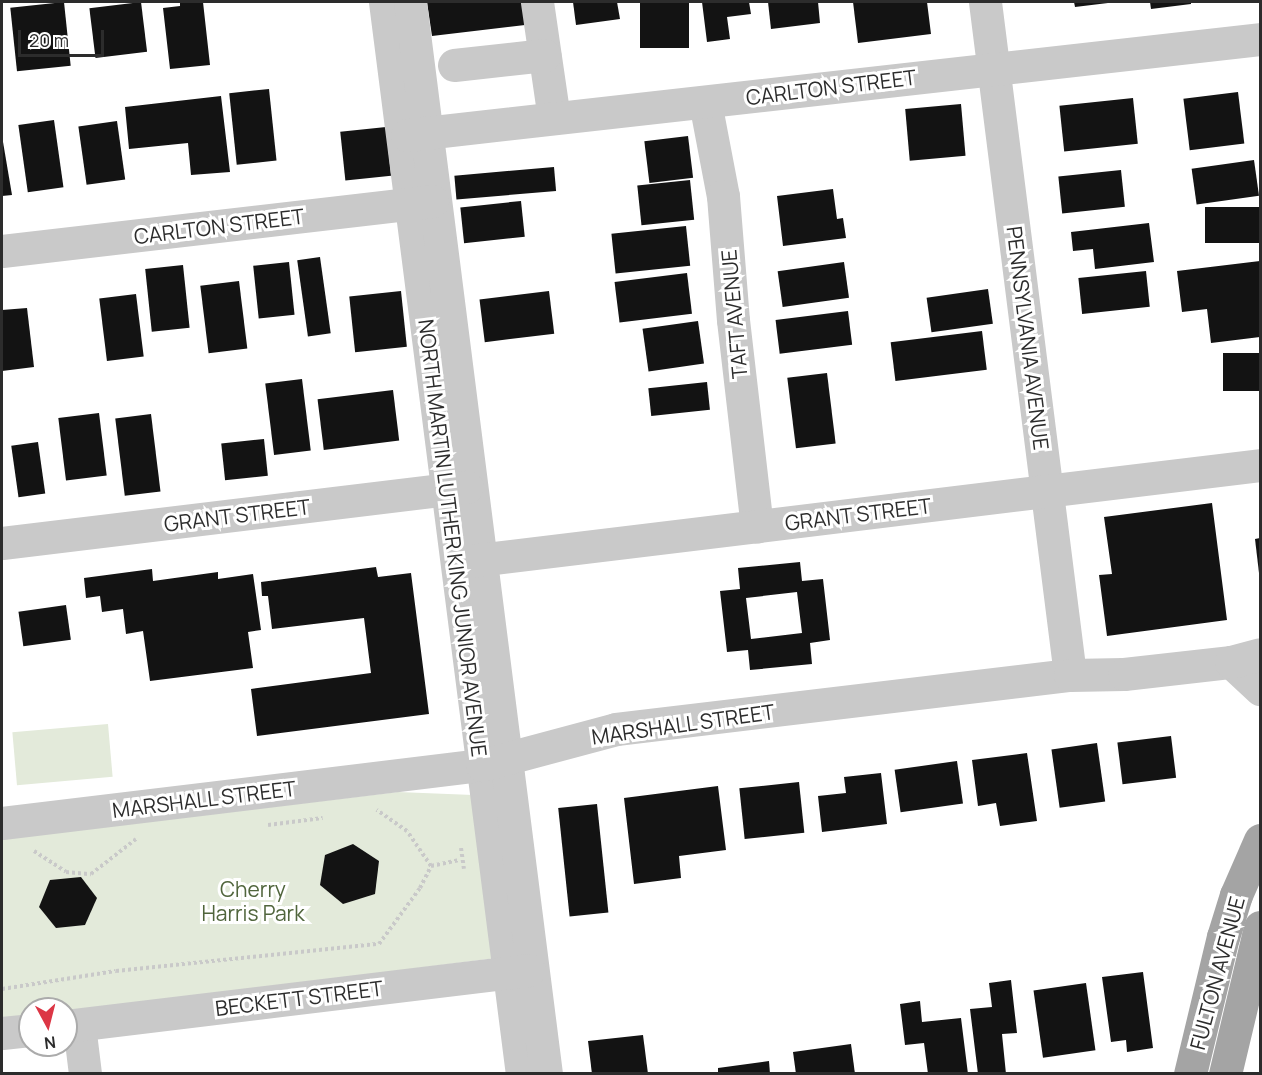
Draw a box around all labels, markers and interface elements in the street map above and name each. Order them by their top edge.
scale bar [21,18,106,56]
text: 20 m [29,28,69,52]
street label: CARLTON STREET [744,64,918,110]
street label: CARLTON STREET [132,203,306,249]
street label: PENNSYLVANIA AVENUE [1002,225,1054,451]
street label: TAFT AVENUE [716,248,752,380]
street label: NORTH MARTIN LUTHER KING JUNIOR AVENUE [414,318,492,758]
street label: GRANT STREET [783,492,933,536]
street label: GRANT STREET [162,493,312,537]
street label: MARSHALL STREET [589,699,777,749]
street label: MARSHALL STREET [110,775,298,823]
park label: Cherry Harris Park [201,876,305,926]
street label: FULTON AVENUE [1184,894,1250,1052]
street label: BECKETT STREET [213,975,385,1021]
north arrow [18,997,78,1057]
text: N [43,1031,57,1054]

